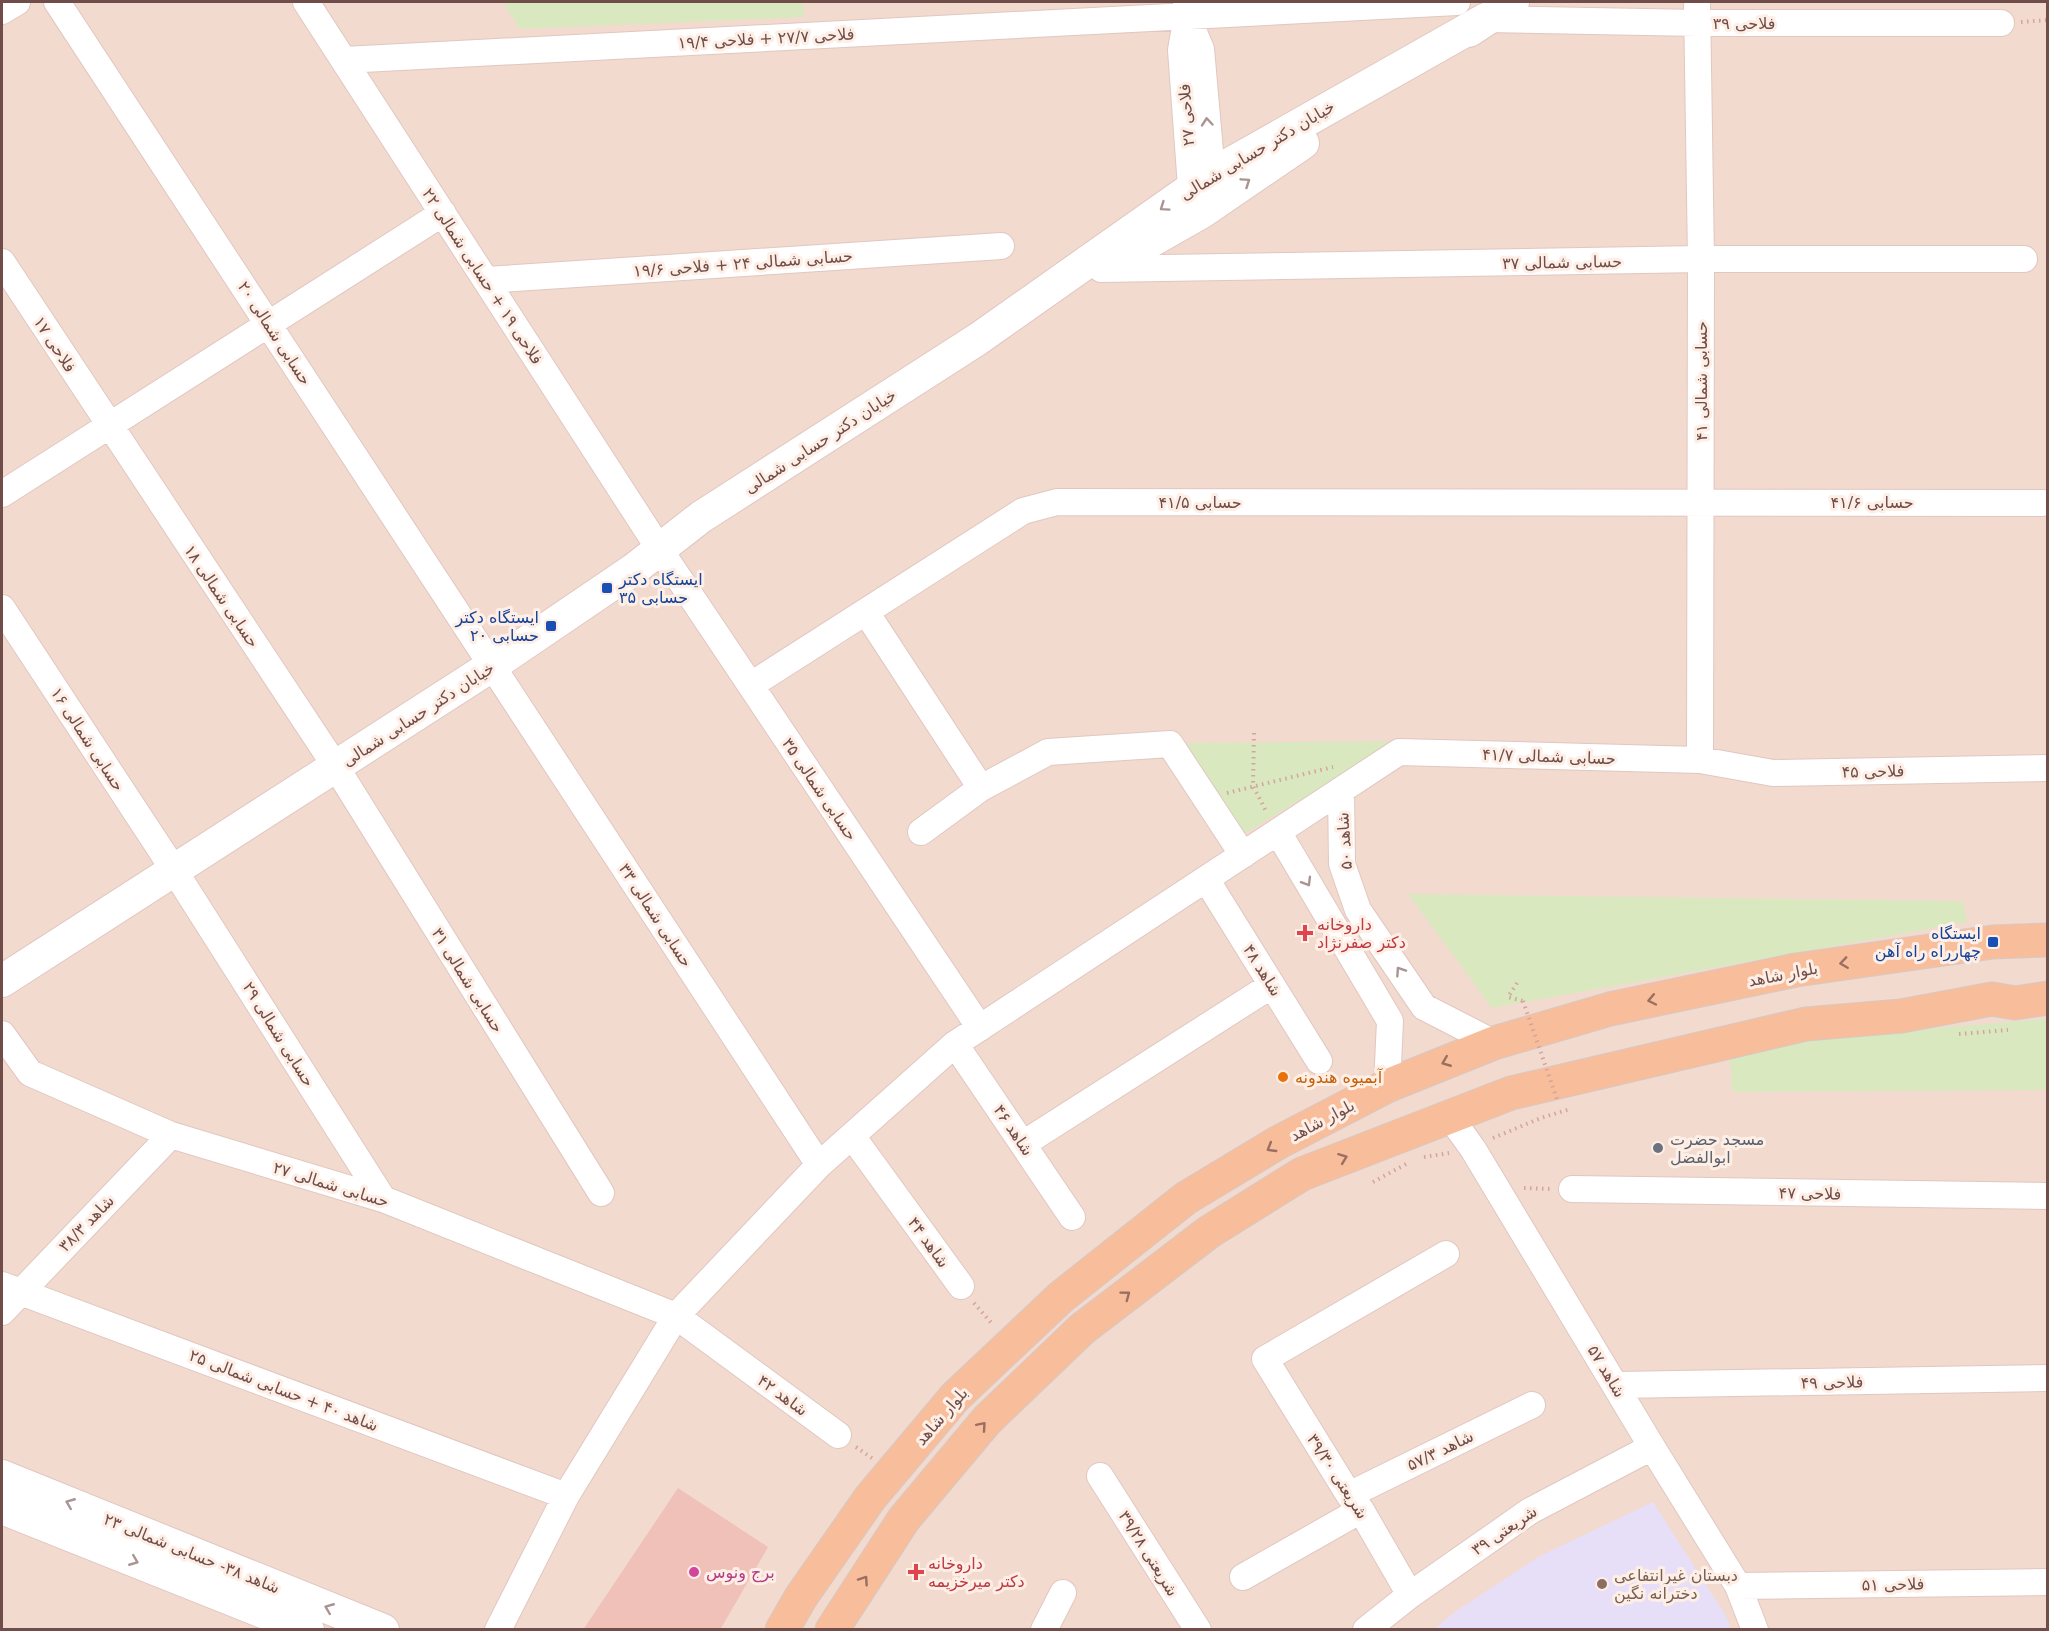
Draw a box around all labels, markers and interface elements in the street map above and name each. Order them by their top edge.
street label: فلاحی ۳۹ [1713,14,1775,33]
street label: فلاحی ۲۷/۷ + فلاحی ۱۹/۴ [677,24,855,53]
street label: فلاحی ۲۷ [1175,83,1198,147]
street label: خیابان دکتر حسابی شمالی [1177,97,1338,205]
one-way arrow [1201,118,1214,127]
one-way arrow [1240,178,1251,189]
street label: فلاحی ۱۹ + حسابی شمالی ۲۲ [418,185,547,368]
one-way arrow [1159,200,1170,211]
street label: حسابی شمالی ۲۴ + فلاحی ۱۹/۶ [633,246,854,281]
street label: حسابی شمالی ۳۷ [1502,252,1622,273]
street label: حسابی شمالی ۲۰ [234,278,315,389]
street label: فلاحی ۱۷ [30,313,80,376]
street label: حسابی شمالی ۴۱ [1692,321,1711,441]
street label: خیابان دکتر حسابی شمالی [741,385,900,498]
street label: حسابی ۴۱/۵ [1158,493,1242,512]
street label: حسابی ۴۱/۶ [1830,493,1914,512]
street label: حسابی شمالی ۱۸ [180,541,263,651]
place label: ایستگاه دکتر حسابی ۳۵ [618,570,703,607]
marker: ایستگاه دکتر حسابی ۳۵ [600,581,614,595]
place label: ایستگاه دکتر حسابی ۲۰ [454,608,539,645]
marker: ایستگاه دکتر حسابی ۲۰ [544,619,558,633]
street label: خیابان دکتر حسابی شمالی [339,658,498,771]
street label: حسابی شمالی ۱۶ [47,684,128,795]
street label: حسابی شمالی ۳۵ [778,734,861,844]
street label: حسابی شمالی ۴۱/۷ [1482,745,1616,768]
street label: فلاحی ۴۵ [1841,761,1905,782]
street label: شاهد ۵۰ [1333,812,1356,870]
street label: حسابی شمالی ۳۳ [615,860,696,971]
one-way arrow [1300,876,1312,886]
place label: داروخانه دکتر صفرنژاد [1317,915,1406,953]
street label: حسابی شمالی ۳۱ [428,924,507,1036]
place label: ایستگاه چهارراه راه آهن [1875,924,1981,962]
marker: داروخانه دکتر صفرنژاد [1298,926,1312,940]
marker: ایستگاه چهارراه راه آهن [1986,935,2000,949]
street label: شاهد ۴۸ [1239,941,1286,1000]
one-way arrow [1839,957,1848,969]
street label: بلوار شاهد [1747,958,1820,992]
one-way arrow [1396,967,1407,978]
street label: حسابی شمالی ۲۹ [239,978,318,1090]
one-way arrow [1647,993,1657,1006]
one-way arrow [1441,1055,1452,1067]
place label: آبمیوه هندونه [1295,1068,1384,1088]
marker: آبمیوه هندونه [1276,1070,1290,1084]
street label: بلوار شاهد [1287,1096,1358,1146]
street label: شاهد ۴۶ [990,1101,1038,1159]
place label: مسجد حضرت ابوالفضل [1670,1130,1764,1168]
one-way arrow [1267,1140,1277,1152]
marker: مسجد حضرت ابوالفضل [1651,1141,1665,1155]
one-way arrow [1337,1153,1348,1165]
street label: حسابی شمالی ۲۷ [271,1158,391,1211]
street label: فلاحی ۴۷ [1778,1183,1842,1204]
street label: شاهد ۳۸/۳ [55,1191,118,1256]
street label: شاهد ۴۴ [904,1213,953,1271]
one-way arrow [1119,1291,1130,1302]
street label: شاهد ۵۷ [1584,1342,1629,1401]
street label: شاهد ۴۰ + حسابی شمالی ۲۵ [187,1346,381,1435]
street label: شاهد ۴۲ [754,1371,812,1420]
street label: فلاحی ۴۹ [1800,1372,1864,1393]
street label: بلوار شاهد [911,1384,972,1450]
one-way arrow [975,1422,986,1433]
street label: شاهد ۵۷/۳ [1404,1426,1476,1475]
street label: شریعتی ۳۹/۳۰ [1302,1430,1372,1523]
one-way arrow [65,1498,75,1511]
street label: شریعتی ۳۹ [1468,1502,1541,1560]
street label: شریعتی ۳۹/۲۸ [1114,1507,1182,1600]
street label: شاهد ۳۸- حسابی شمالی ۲۳ [101,1509,283,1598]
one-way arrow [128,1553,139,1566]
place label: داروخانه دکتر میرخزیمه [928,1554,1025,1592]
place label: برج ونوس [706,1563,775,1583]
marker: برج ونوس [687,1565,701,1579]
marker: داروخانه دکتر میرخزیمه [909,1565,923,1579]
place label: دبستان غیرانتفاعی دخترانه نگین [1614,1566,1738,1604]
street label: فلاحی ۵۱ [1861,1574,1925,1595]
one-way arrow [856,1576,867,1587]
marker: دبستان غیرانتفاعی دخترانه نگین [1595,1577,1609,1591]
one-way arrow [324,1603,335,1615]

